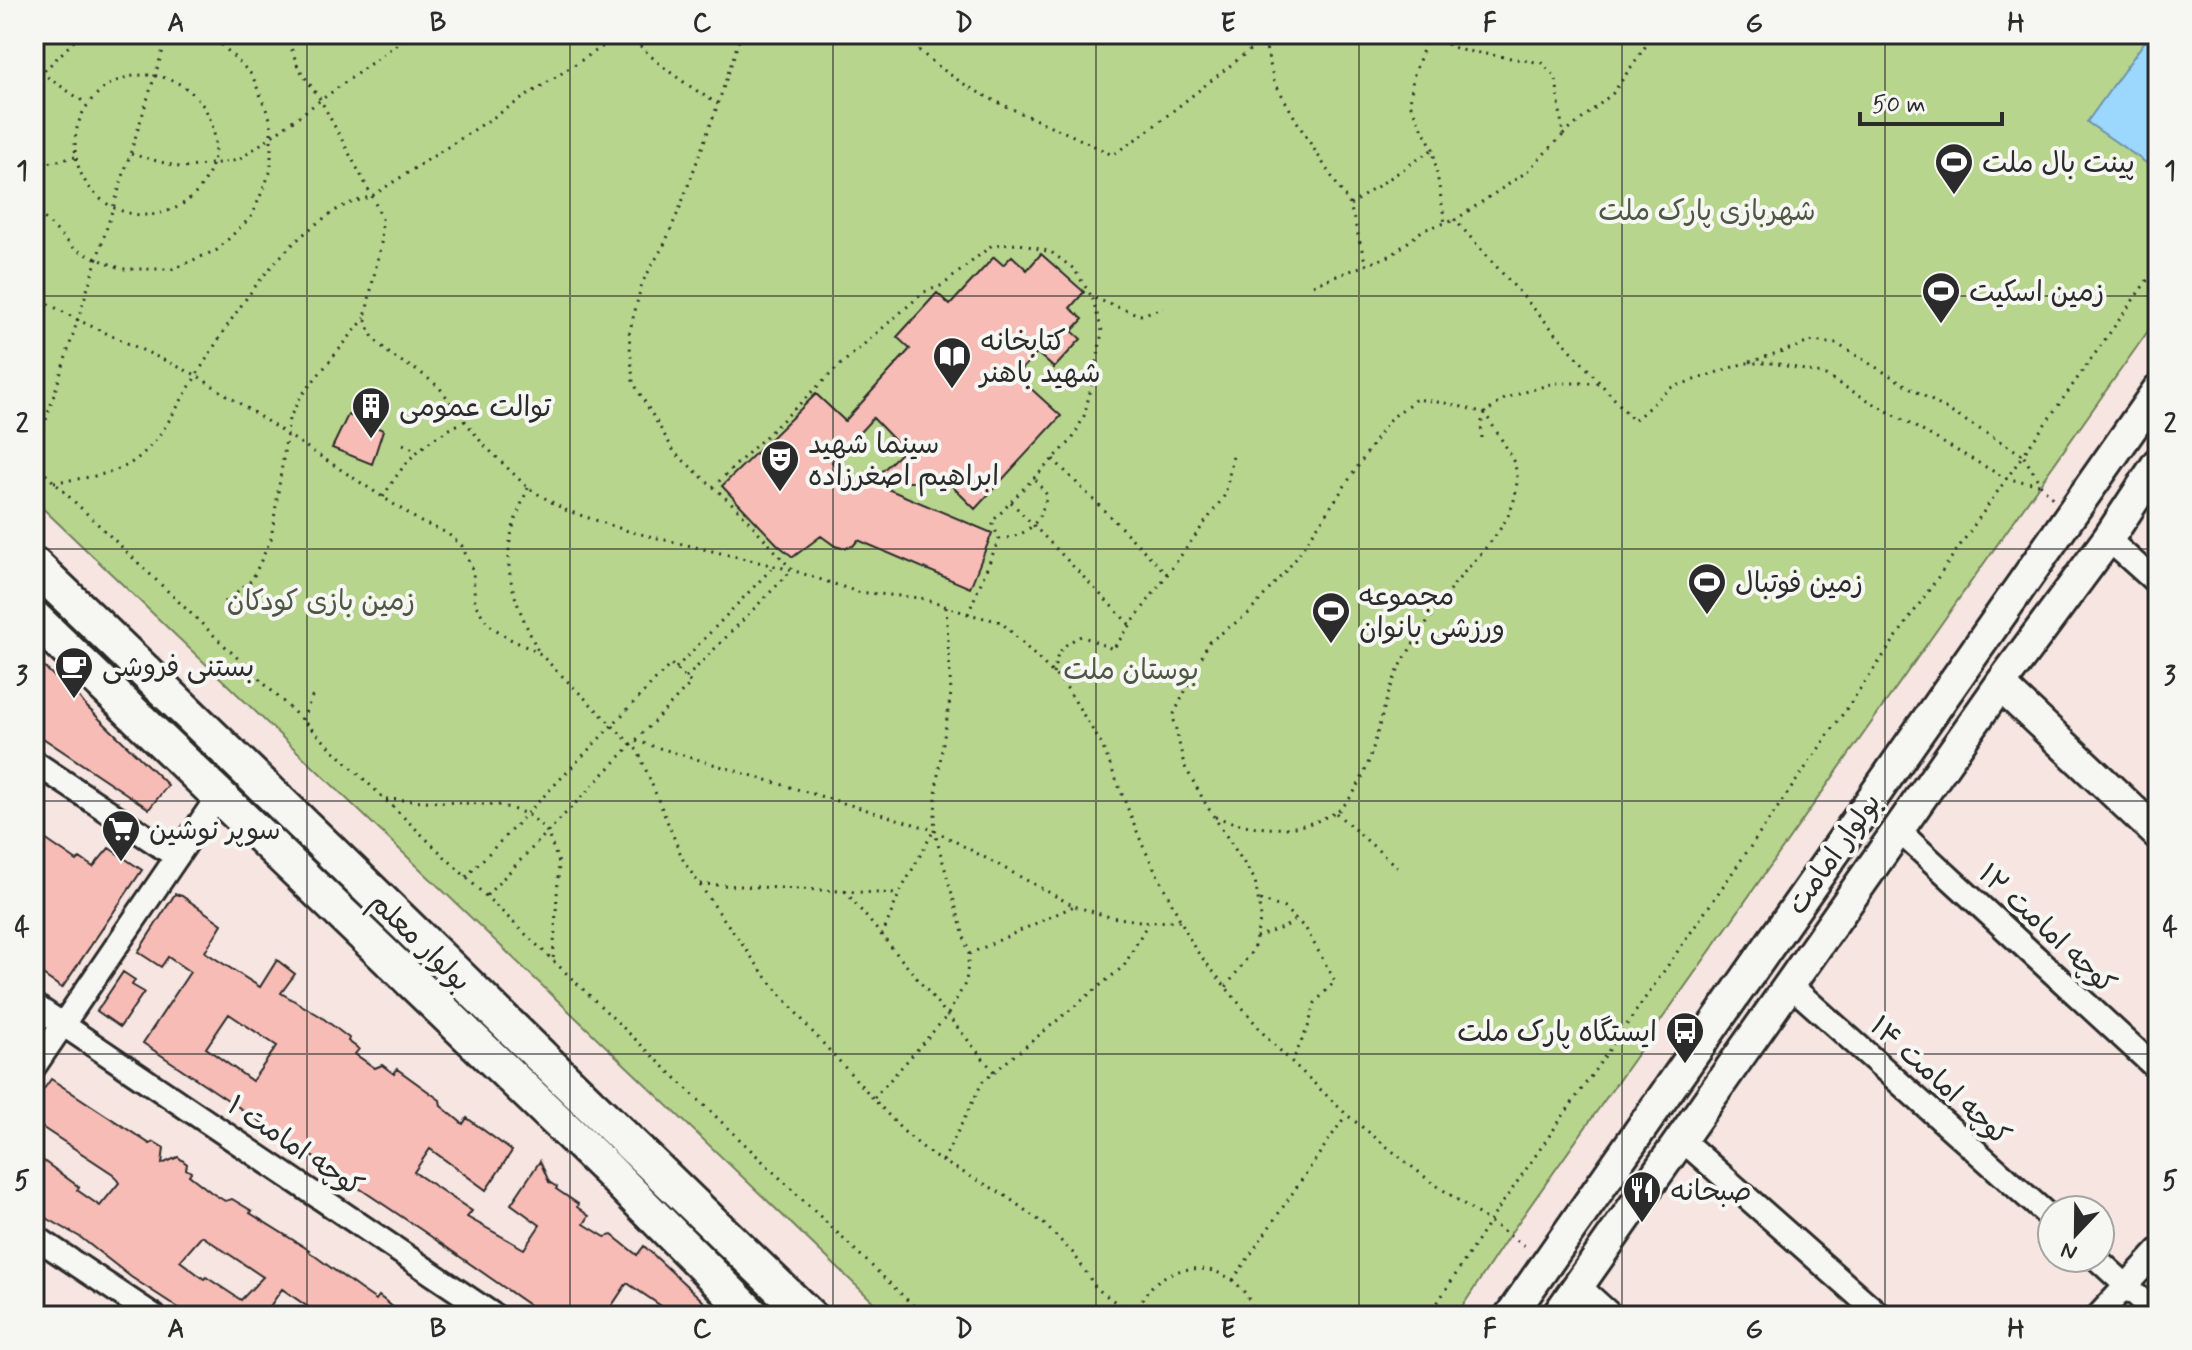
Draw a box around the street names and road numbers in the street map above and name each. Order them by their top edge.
street label: بولوار امامت [1780,786,1890,923]
street label: کوچه امامت ۱۲ [1970,857,2123,1003]
street label: بولوار معلم [360,885,478,1001]
street label: کوچه امامت ۱۴ [1861,1009,2018,1155]
street label: کوچه امامت ۱ [219,1088,370,1206]

